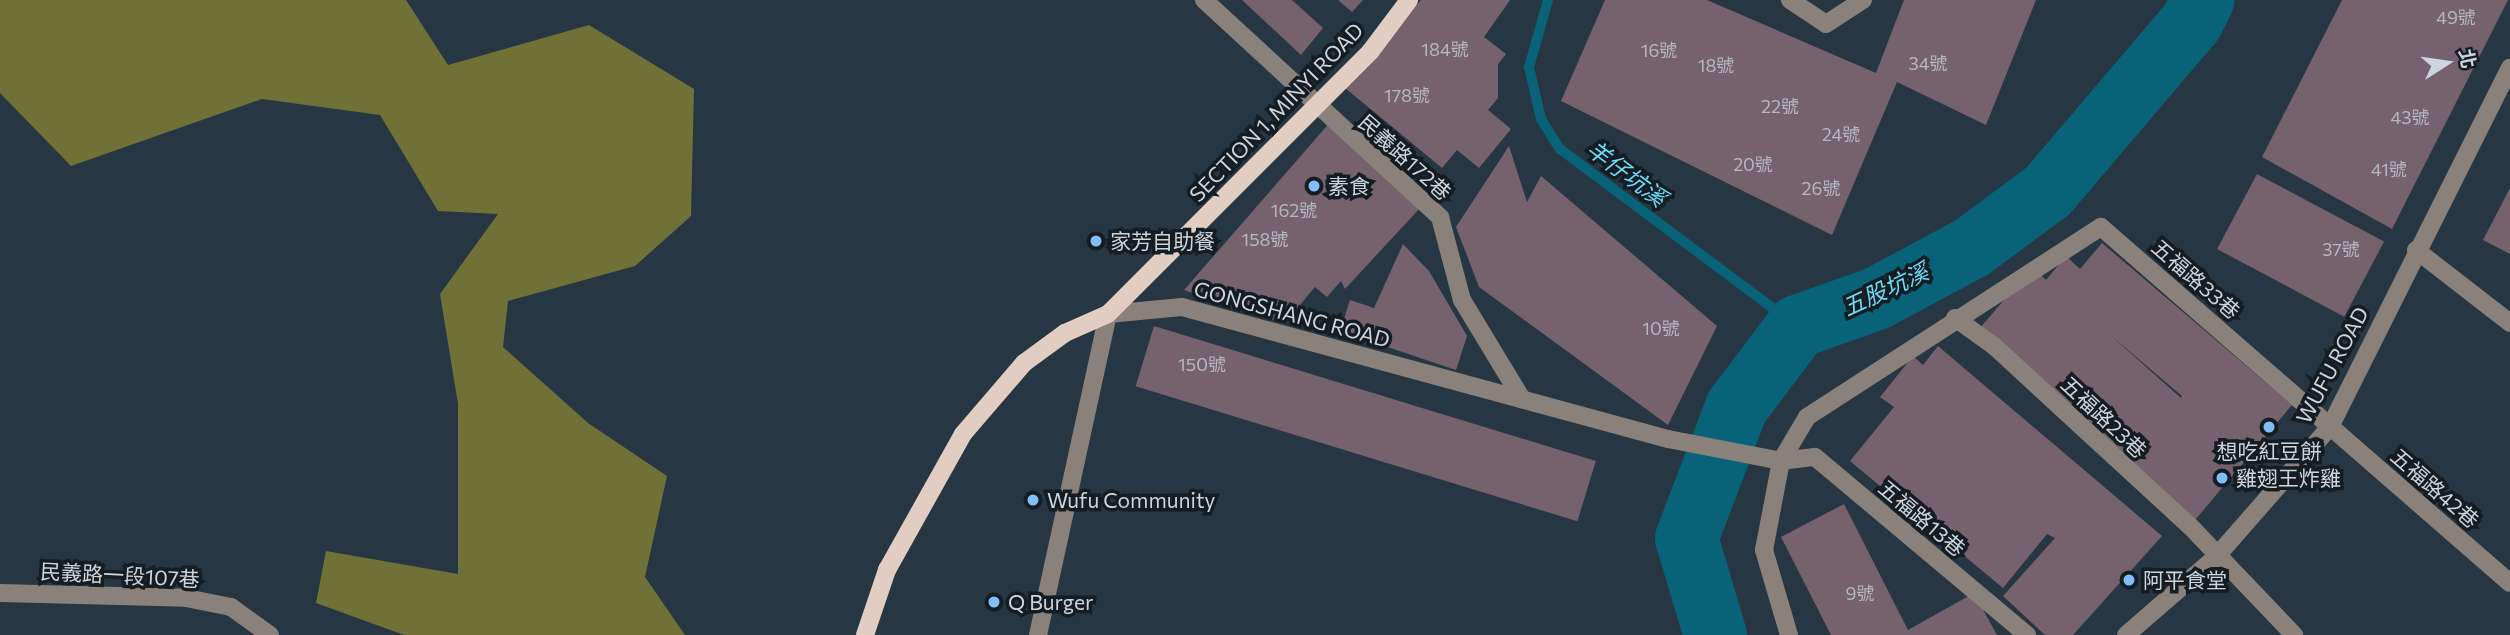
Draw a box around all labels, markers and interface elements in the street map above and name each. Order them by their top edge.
house number: 49號 [2436,6,2476,28]
street label: SECTION 1, MINYI ROAD [1184,17,1368,207]
north arrow [2412,28,2482,98]
house number: 184號 [1421,38,1469,60]
house number: 16號 [1641,39,1677,61]
text: 北 [2455,47,2481,70]
house number: 34號 [1908,52,1948,74]
house number: 18號 [1698,54,1734,76]
house number: 178號 [1384,84,1430,106]
house number: 22號 [1761,95,1799,117]
house number: 43號 [2390,106,2430,128]
street label: 民義路172巷 [1354,109,1456,205]
house number: 24號 [1822,123,1860,145]
water label: 羊仔坑溪 [1582,134,1672,212]
house number: 20號 [1733,153,1773,175]
house number: 41號 [2371,158,2407,180]
place label: 素食 [1328,173,1370,199]
house number: 26號 [1802,177,1840,199]
marker: 素食 [1306,178,1322,194]
house number: 162號 [1271,199,1317,221]
place label: 家芳自助餐 [1110,228,1215,254]
house number: 158號 [1242,228,1288,250]
marker: 家芳自助餐 [1088,233,1104,249]
street label: 五福路33巷 [2147,234,2245,324]
house number: 37號 [2322,238,2360,260]
water label: 五股坑溪 [1837,257,1933,321]
street label: GONGSHANG ROAD [1191,276,1393,352]
street label: WUFU ROAD [2291,302,2373,428]
house number: 10號 [1642,317,1680,339]
house number: 150號 [1178,353,1226,375]
street label: 五福路23巷 [2056,371,2152,463]
marker: 想吃紅豆餅 [2261,419,2277,435]
place label: 想吃紅豆餅 [2217,438,2321,464]
street label: 五福路42巷 [2386,443,2484,533]
place label: 雞翅王炸雞 [2236,465,2341,491]
marker: 雞翅王炸雞 [2214,470,2230,486]
street label: 五福路13巷 [1874,475,1970,561]
place label: Wufu Community [1047,487,1215,513]
marker: Wufu Community [1025,492,1041,508]
street label: 民義路一段107巷 [40,558,200,592]
place label: 阿平食堂 [2143,567,2227,593]
marker: 阿平食堂 [2121,572,2137,588]
house number: 9號 [1846,582,1874,604]
place label: Q Burger [1008,589,1093,615]
marker: Q Burger [986,594,1002,610]

